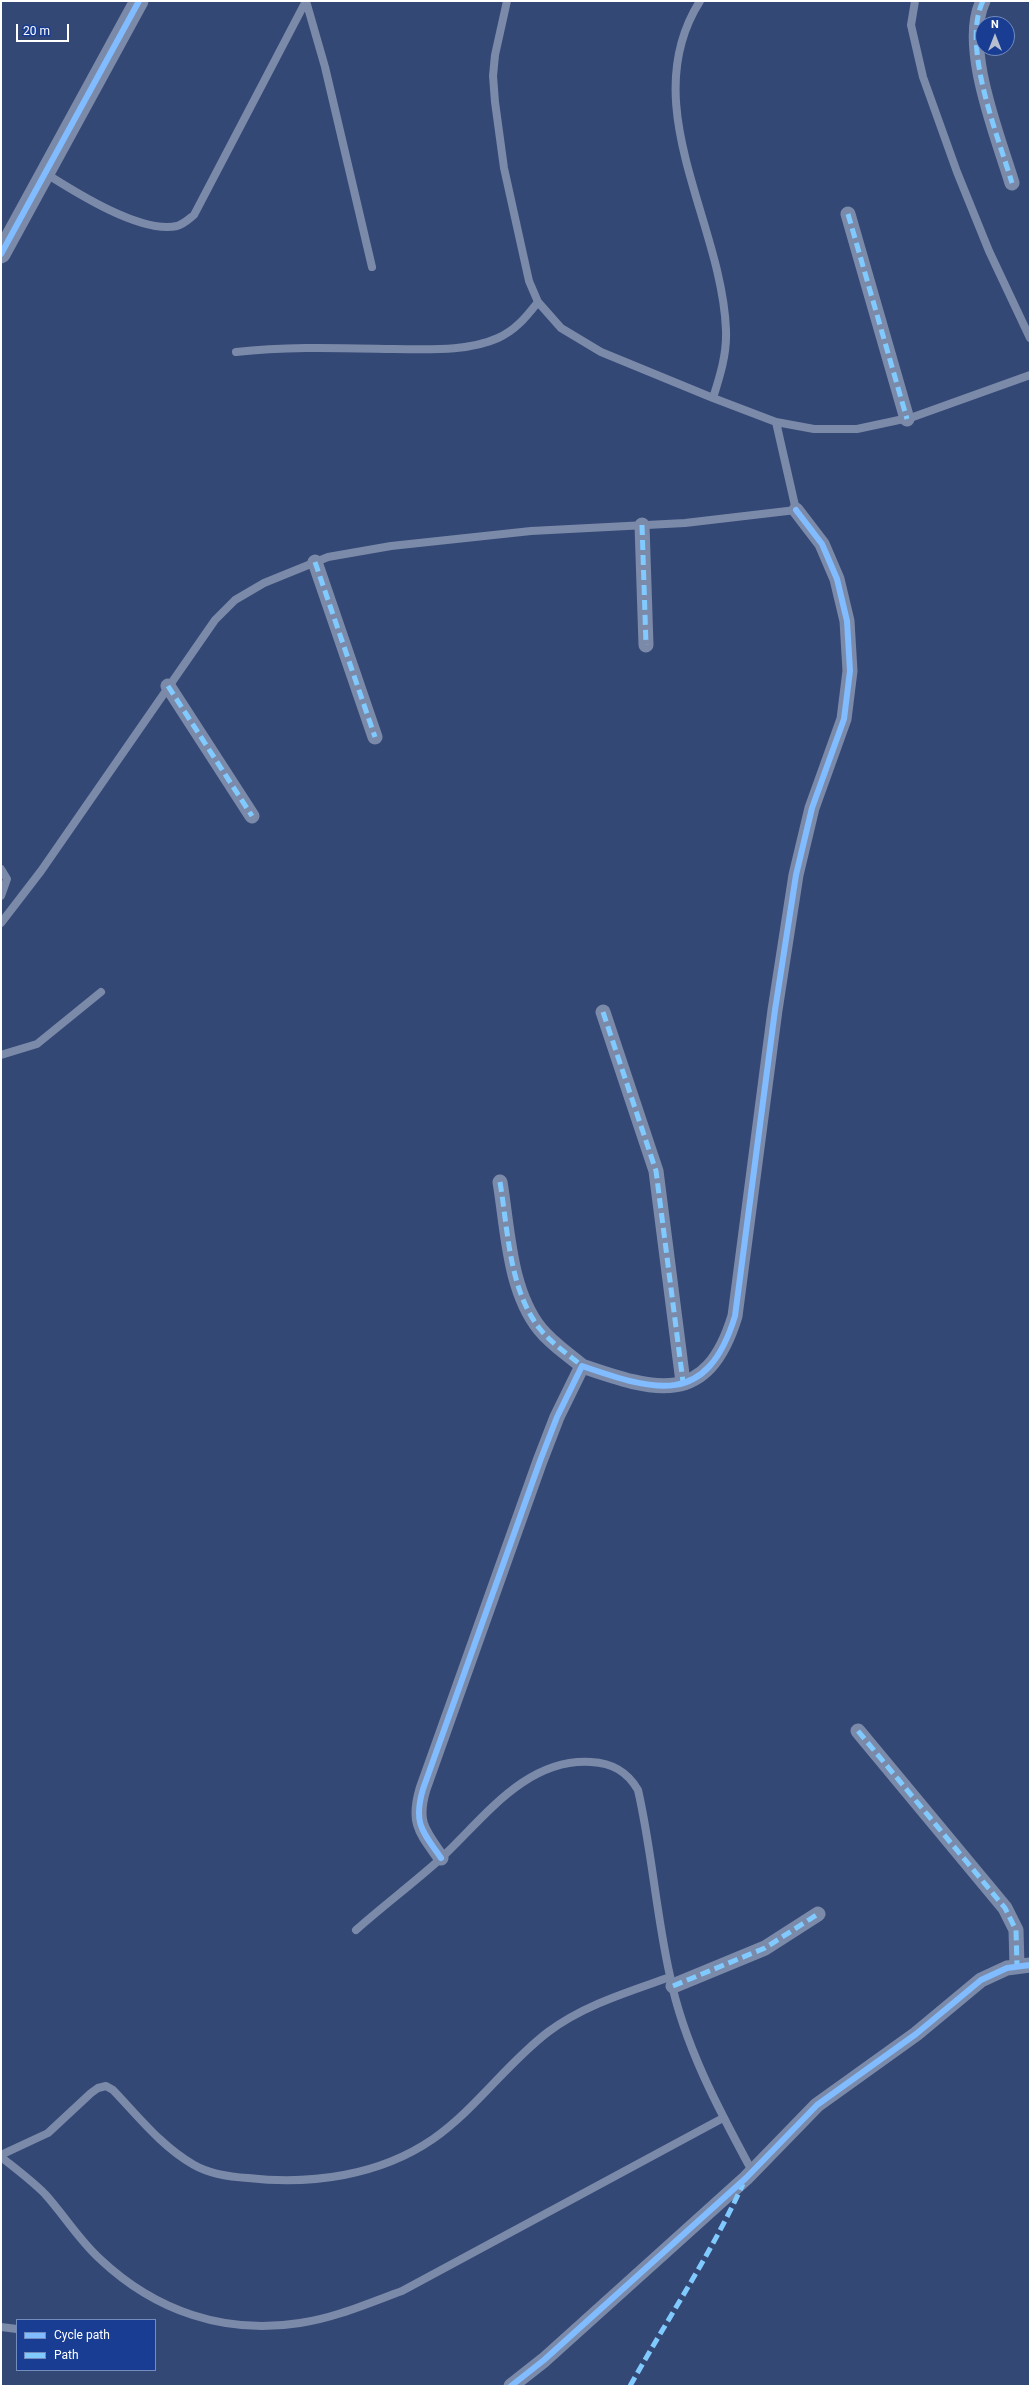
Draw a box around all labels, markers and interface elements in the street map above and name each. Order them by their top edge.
scale bar [18,16,71,42]
north arrow [975,16,1015,56]
text: N [991,18,999,31]
text: 20 m [23,24,50,38]
legend [16,2319,156,2371]
text: Cycle path [54,2328,110,2342]
text: Path [54,2348,79,2362]

